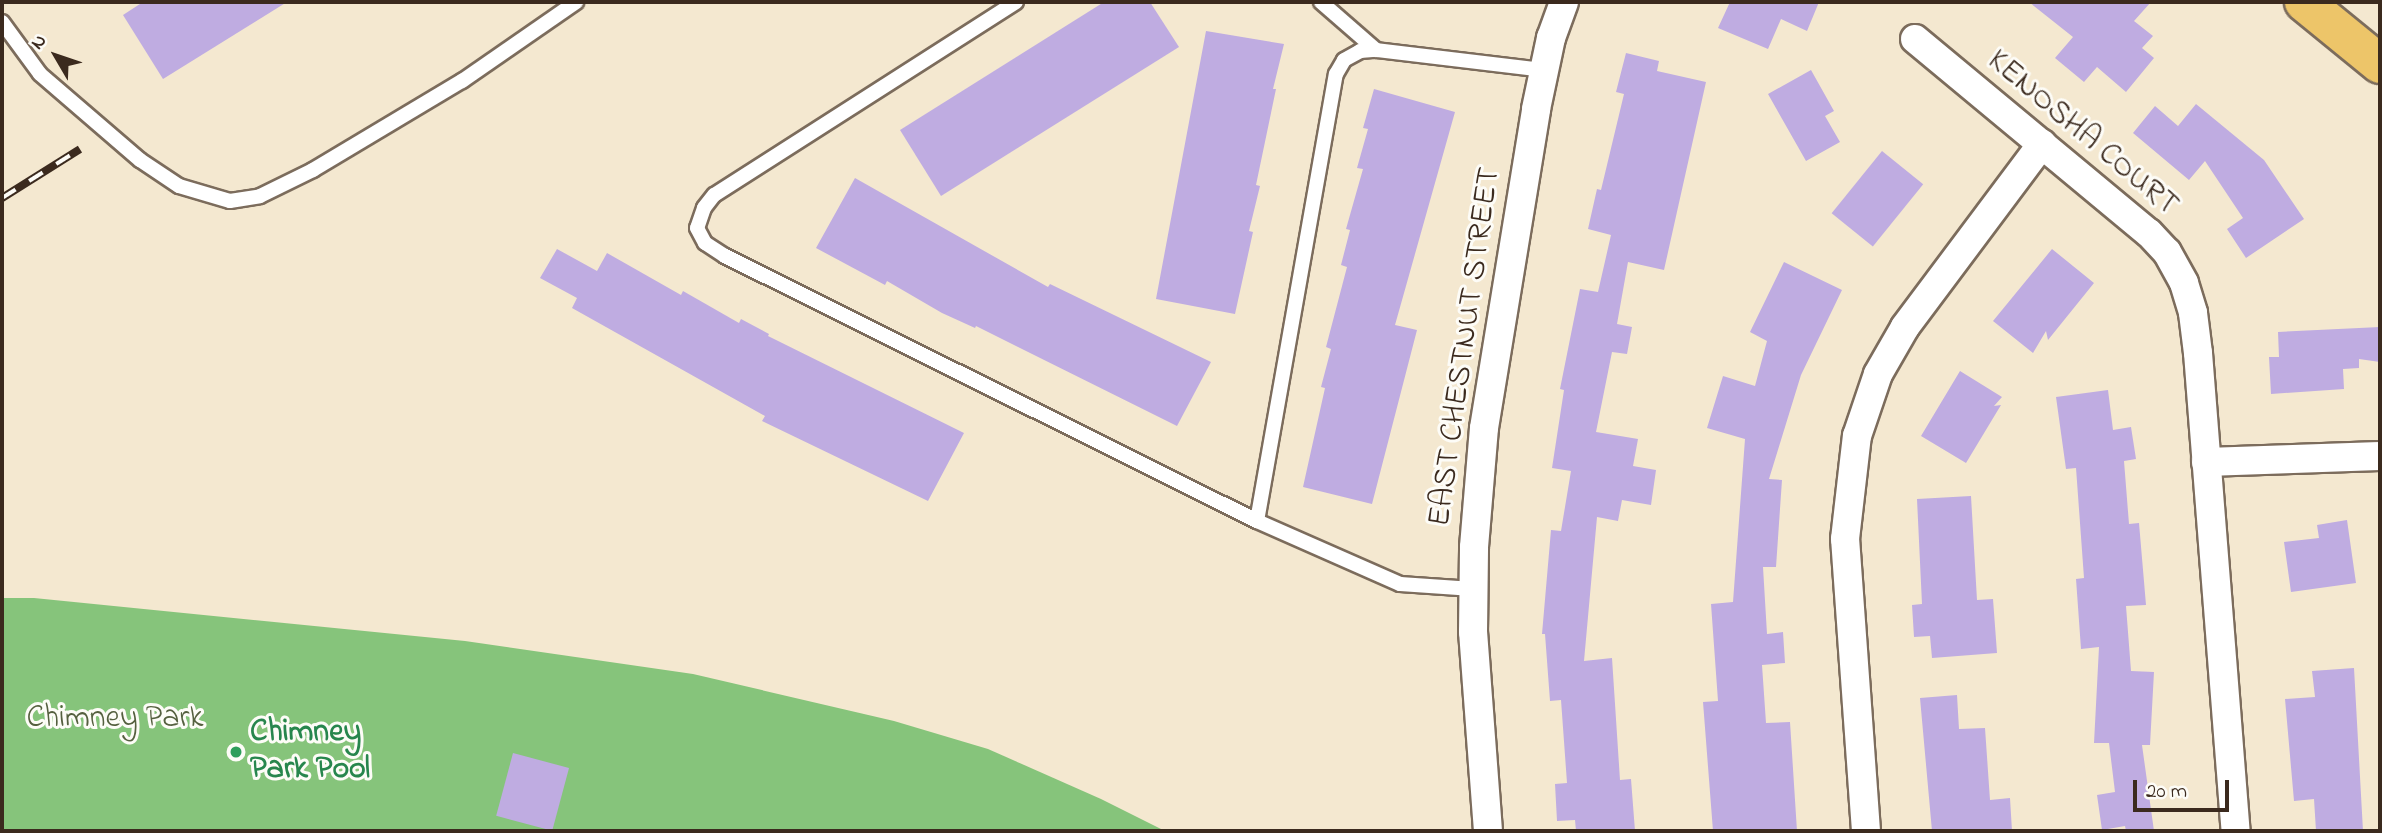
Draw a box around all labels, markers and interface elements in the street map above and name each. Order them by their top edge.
north arrow [21,21,91,91]
text: N [25,29,54,56]
street label: KENOSHA COURT [1978,43,2186,225]
street label: EAST CHESTNUT STREET [1422,165,1510,529]
park label: Chimney Park [26,700,204,738]
place label: Chimney Park Pool [250,715,370,790]
marker: Chimney Park Pool [228,744,244,760]
scale bar [2137,766,2233,810]
text: 20 m [2146,777,2187,807]

